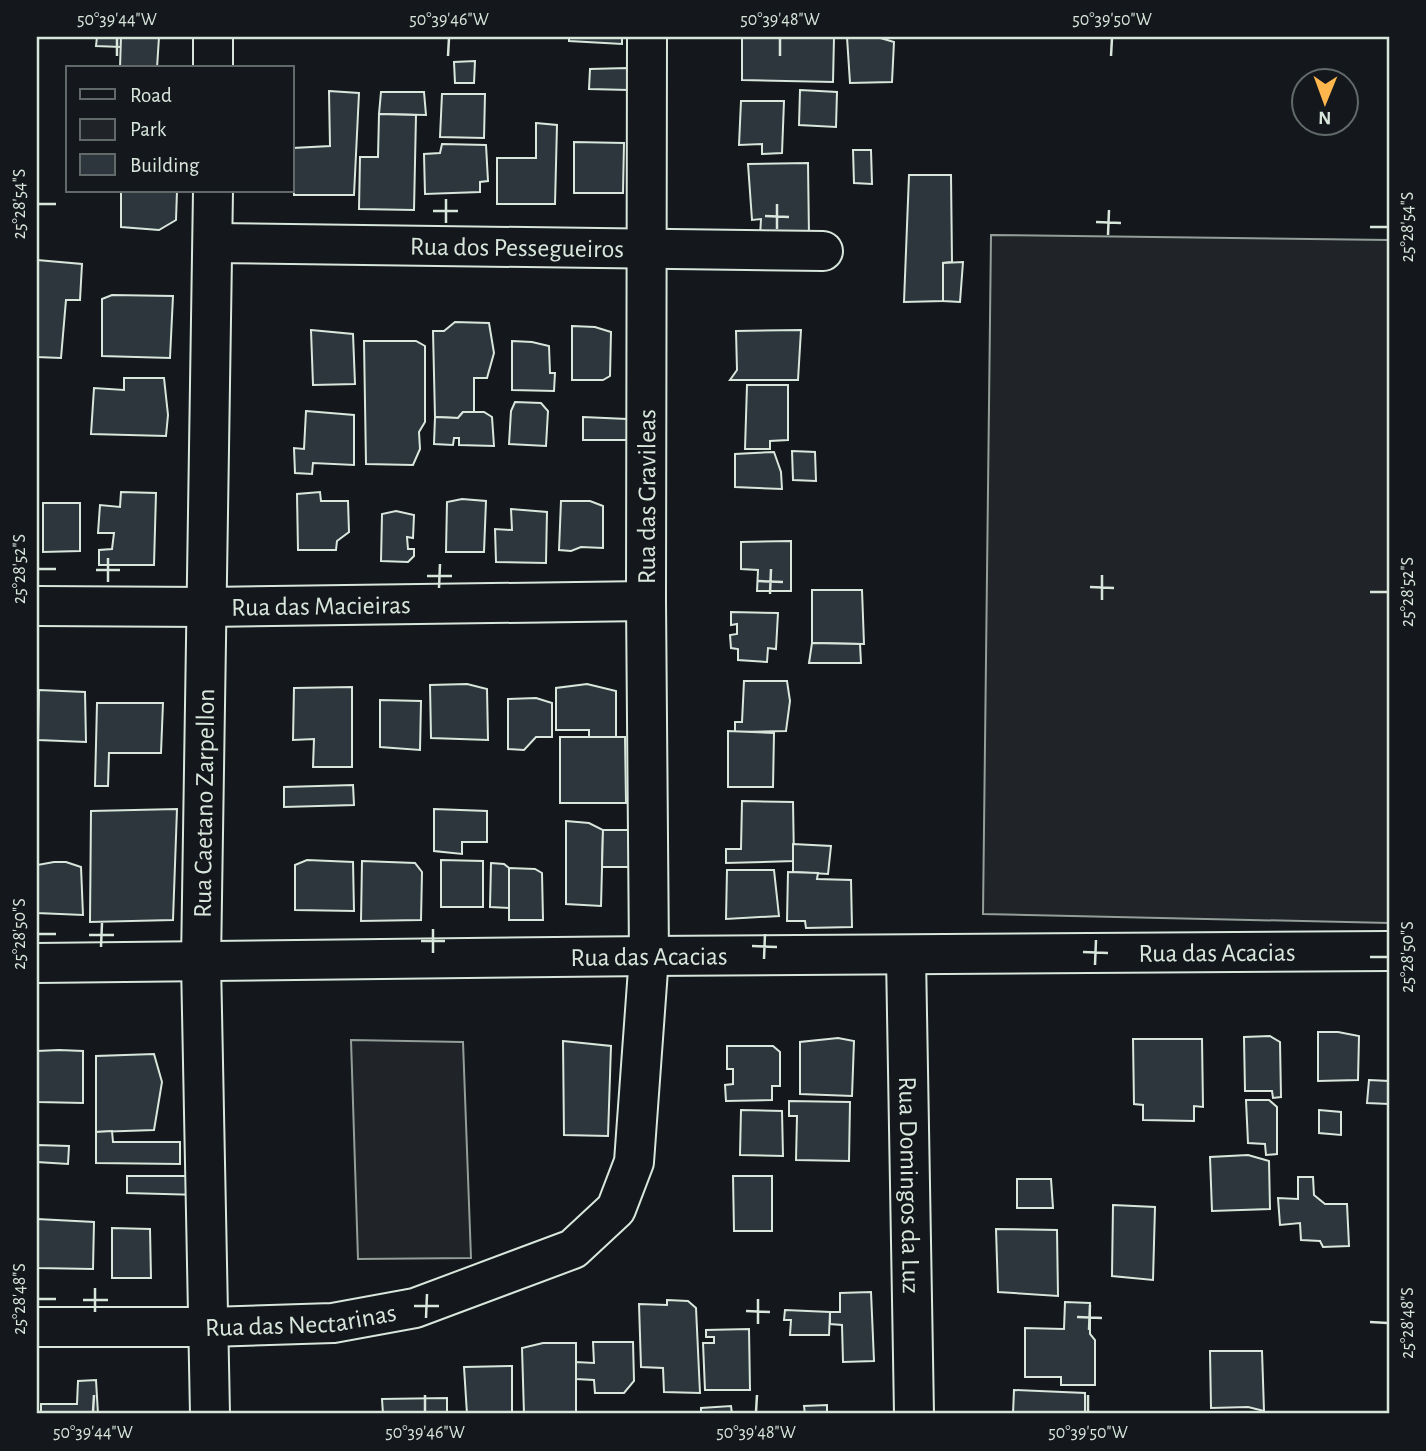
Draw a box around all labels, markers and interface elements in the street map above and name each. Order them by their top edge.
text: 50°39'44"W [77,11,157,29]
text: 50°39'46"W [409,11,489,29]
text: 50°39'48"W [740,11,820,29]
text: 50°39'50"W [1072,11,1152,29]
legend [66,66,294,192]
north arrow [1290,66,1360,136]
text: Road [130,85,172,106]
text: N [1318,108,1332,127]
text: Park [130,119,167,140]
text: Building [130,155,200,176]
text: 25°28'54"S [11,169,29,239]
text: 25°28'54"S [1399,192,1417,262]
street label: Rua dos Pessegueiros [410,234,624,262]
street label: Rua das Gravileas [634,409,660,584]
text: 25°28'52"S [11,534,29,604]
text: 25°28'52"S [1399,557,1417,627]
street label: Rua das Macieiras [231,592,411,621]
street label: Rua Caetano Zarpellon [190,688,219,918]
text: 25°28'50"S [11,898,29,970]
text: 25°28'50"S [1399,921,1417,993]
street label: Rua das Acacias [1138,940,1296,967]
street label: Rua das Acacias [570,943,728,971]
street label: Rua Domingos da Luz [894,1076,924,1294]
text: 25°28'48"S [11,1263,29,1335]
text: 25°28'48"S [1399,1287,1417,1359]
street label: Rua das Nectarinas [205,1300,398,1341]
text: 50°39'44"W [53,1424,133,1442]
text: 50°39'46"W [385,1424,465,1442]
text: 50°39'48"W [716,1424,796,1442]
text: 50°39'50"W [1048,1424,1128,1442]

